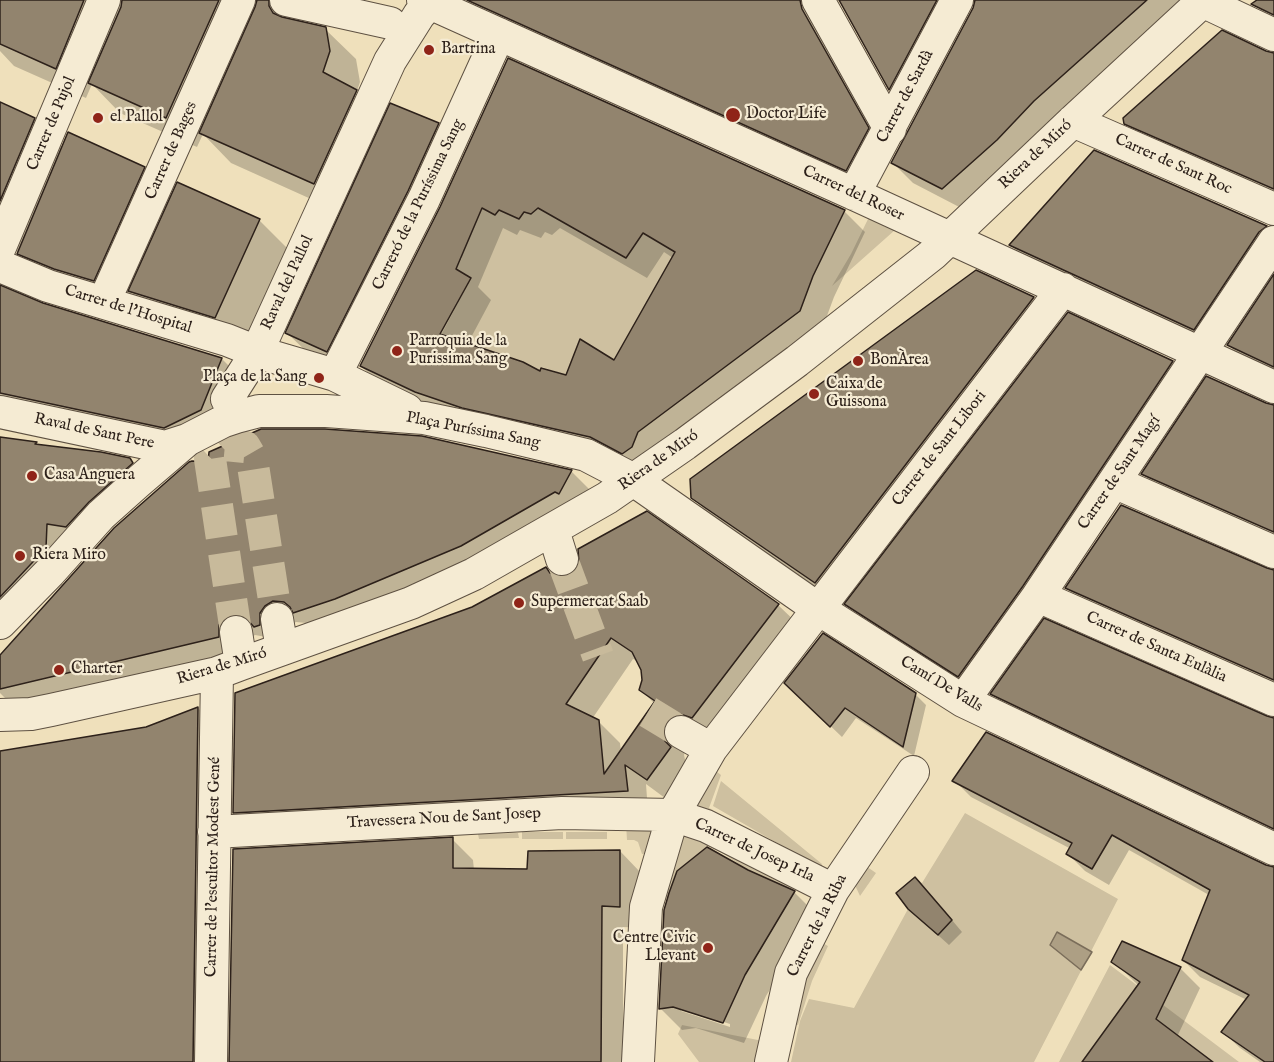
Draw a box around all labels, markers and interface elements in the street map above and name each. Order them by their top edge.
place label: Bartrina [441,40,495,60]
marker: Bartrina [422,43,436,57]
street label: Carrer de Sardà [873,47,939,147]
street label: Carrer de Pujol [24,74,80,174]
street label: Carrer de Bages [142,99,202,203]
place label: Doctor Life [746,105,826,125]
marker: Doctor Life [724,106,742,124]
place label: el Pallol [110,108,163,128]
marker: el Pallol [91,111,105,125]
street label: Carreró de la Puríssima Sang [369,116,469,294]
street label: Riera de Miró [995,116,1077,194]
street label: Carrer de Sant Roc [1111,131,1235,199]
street label: Carrer del Roser [799,162,907,226]
street label: Raval del Pallol [258,233,318,333]
street label: Carrer de l'Hospital [62,281,194,339]
place label: Parroquia de la Purissima Sang [409,332,507,370]
marker: Parroquia de la Purissima Sang [390,344,404,358]
place label: BonÀrea [870,351,929,371]
marker: BonÀrea [851,354,865,368]
place label: Plaça de la Sang [203,368,307,388]
marker: Plaça de la Sang [312,371,326,385]
place label: Caixa de Guissona [826,375,887,413]
marker: Caixa de Guissona [807,387,821,401]
street label: Carrer de Sant Libori [889,387,991,511]
street label: Plaça Puríssima Sang [404,409,542,453]
street label: Raval de Sant Pere [32,410,156,454]
street label: Carrer de Sant Magí [1075,412,1165,534]
street label: Riera de Miró [615,426,703,496]
place label: Casa Anguera [44,466,135,486]
marker: Casa Anguera [25,469,39,483]
place label: Riera Miro [32,546,106,566]
marker: Riera Miro [13,549,27,563]
place label: Supermercat Saab [531,593,648,613]
marker: Supermercat Saab [512,596,526,610]
street label: Carrer de Santa Eulàlia [1083,608,1229,688]
street label: Riera de Miró [175,644,269,690]
street label: Camí De Valls [896,653,986,717]
place label: Charter [71,660,122,680]
marker: Charter [52,663,66,677]
street label: Carrer de l'escultor Modest Gené [202,757,226,977]
street label: Travessera Nou de Sant Josep [346,804,542,834]
street label: Carrer de Josep Irla [691,815,817,887]
street label: Carrer de la Riba [784,871,852,981]
place label: Centre Civic Llevant [613,929,696,967]
marker: Centre Civic Llevant [701,941,715,955]

